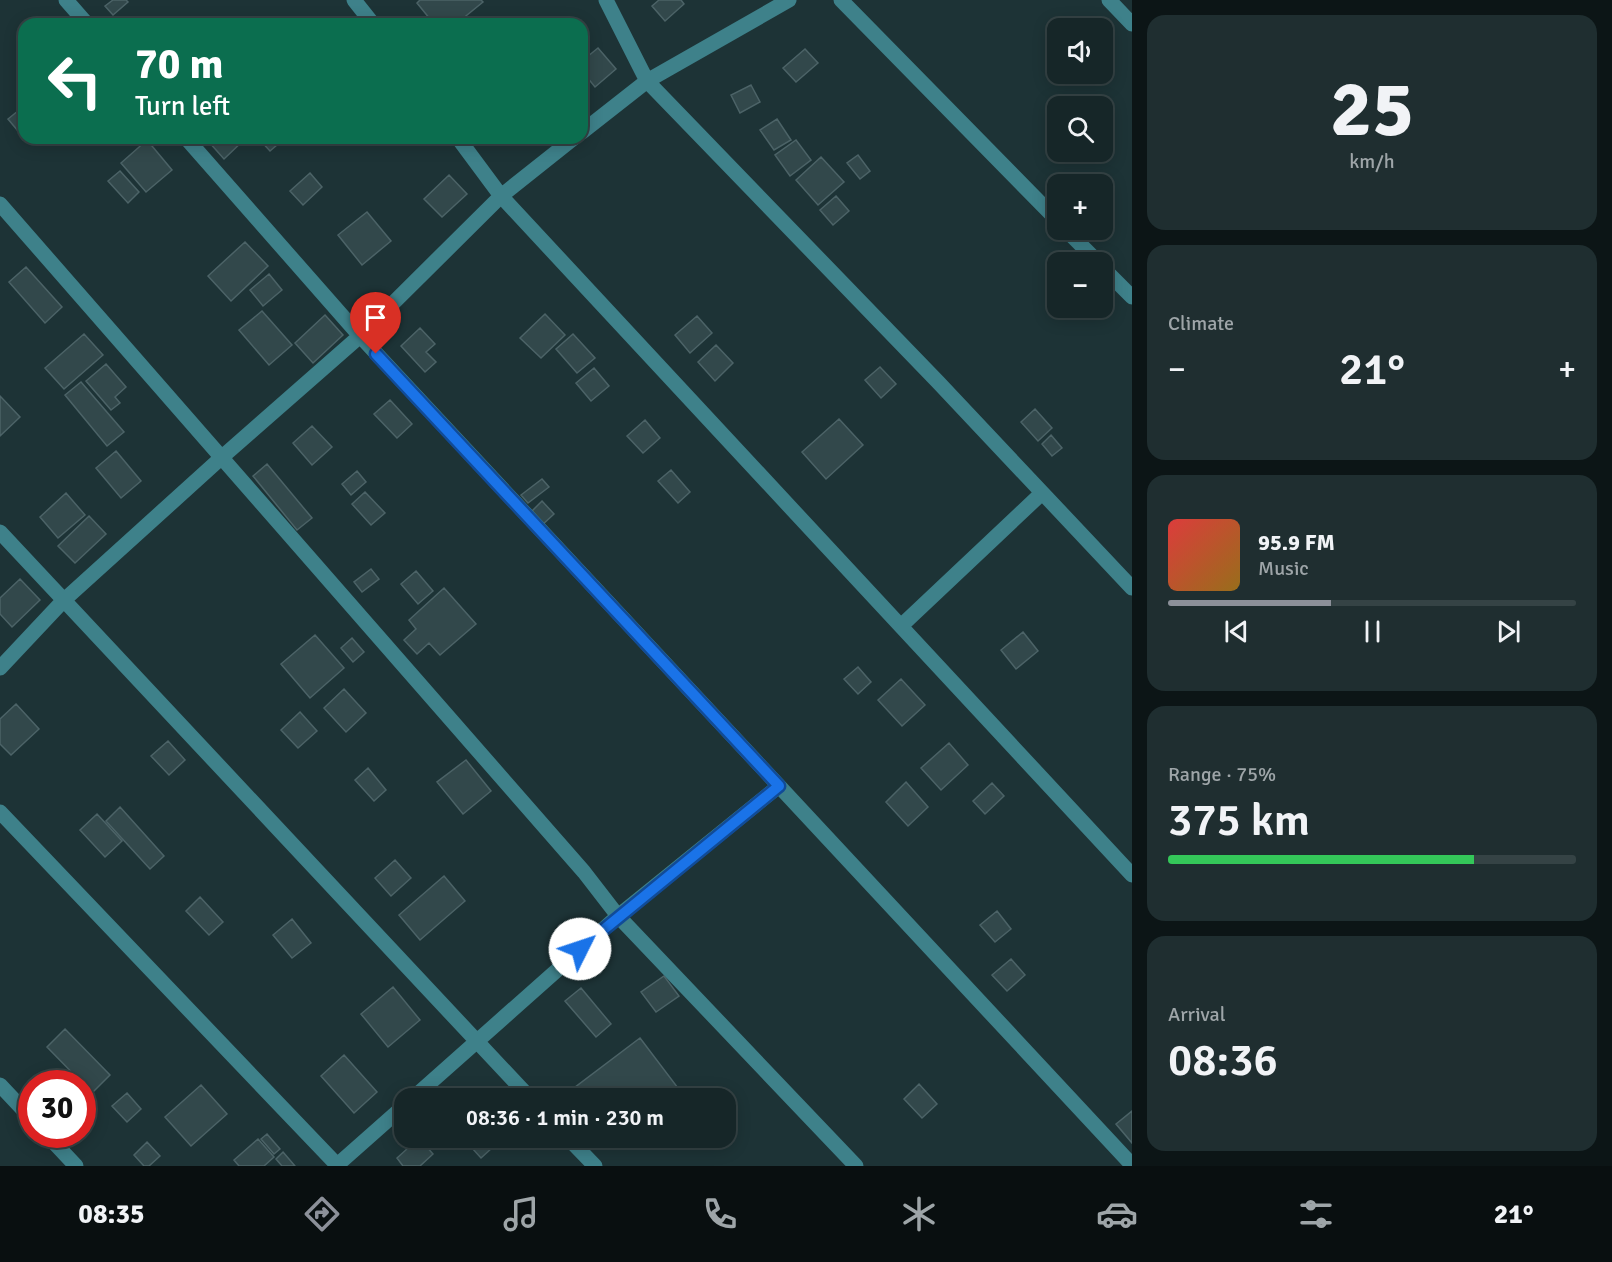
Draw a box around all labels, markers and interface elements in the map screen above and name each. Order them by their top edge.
map controls [1047,18,1113,318]
button: sound [1047,18,1113,84]
text: 70 m [135,39,224,90]
icon: left [36,42,114,120]
text: 25 [1330,62,1414,158]
text: Turn left [135,90,230,123]
button: search [1047,96,1113,162]
text: km/h [1349,149,1395,174]
button: + [1047,174,1113,240]
button: − [1047,252,1113,318]
pin [350,292,401,354]
icon: arrive [359,301,392,334]
text: Climate [1168,311,1234,336]
text: 21° [1339,342,1405,397]
text: − [1168,349,1186,390]
text: + [1558,349,1576,390]
text: 95.9 FM [1258,529,1335,556]
text: Music [1258,556,1309,581]
icon: previous [1220,615,1253,648]
icon: pause [1356,615,1389,648]
icon: next [1492,615,1525,648]
text: Range · 75% [1168,762,1276,787]
text: 375 km [1168,793,1310,848]
position arrow [548,917,612,981]
text: Arrival [1168,1002,1226,1027]
text: 08:36 [1168,1033,1278,1088]
speed limit sign: 30 [18,1070,96,1148]
text: 08:36 · 1 min · 230 m [466,1104,664,1131]
icon: directions [301,1193,343,1235]
icon: music [500,1193,542,1235]
icon: phone [699,1193,741,1235]
icon: climate [898,1193,940,1235]
icon: car [1096,1193,1138,1235]
icon: filters [1295,1193,1337,1235]
text: 08:35 [78,1198,145,1231]
text: 21° [1494,1198,1534,1231]

